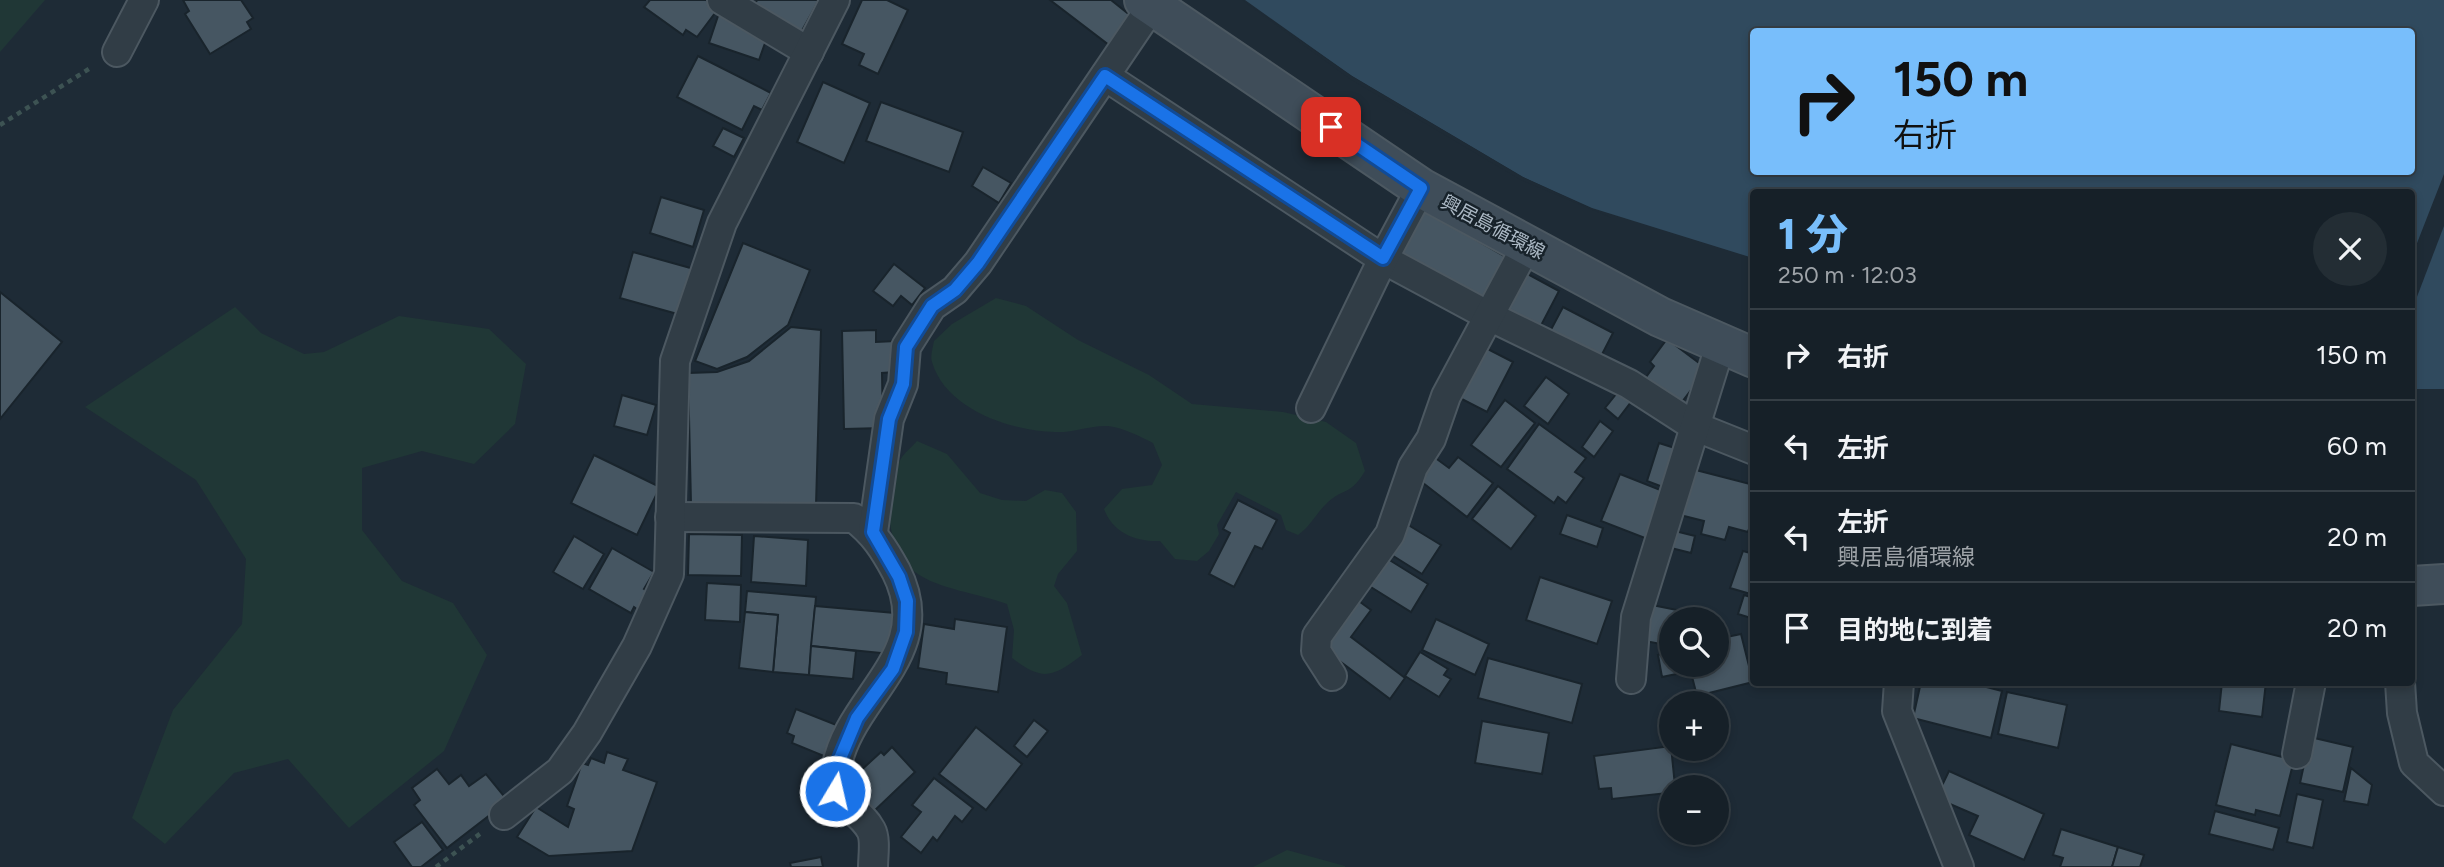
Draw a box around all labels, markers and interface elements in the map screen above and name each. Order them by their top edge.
text: 150 m [1893,49,2028,108]
icon: right [1778,56,1869,147]
pin [1301,97,1361,157]
icon: arrive [1312,108,1350,146]
text: 右折 [1893,116,1957,154]
street label: 興居島循環線 [1437,190,1549,264]
text: 1 分 [1778,209,1848,260]
button: close [2313,212,2387,286]
text: 250 m · 12:03 [1778,261,1917,289]
icon: right [1778,336,1816,374]
text: 150 m [2316,339,2387,371]
text: 右折 [1837,341,1889,373]
icon: left [1778,427,1816,465]
text: 60 m [2327,430,2387,462]
text: 左折 [1837,432,1889,464]
text: 左折 [1837,506,1889,538]
icon: left [1778,518,1816,556]
text: 20 m [2327,521,2387,553]
text: 興居島循環線 [1837,543,1975,571]
map controls [1659,607,1729,845]
button: search [1659,607,1729,677]
icon: arrive [1778,609,1816,647]
text: 20 m [2327,612,2387,644]
text: 目的地に到着 [1837,614,1993,646]
button: + [1659,691,1729,761]
position arrow [798,754,872,828]
button: − [1659,775,1729,845]

